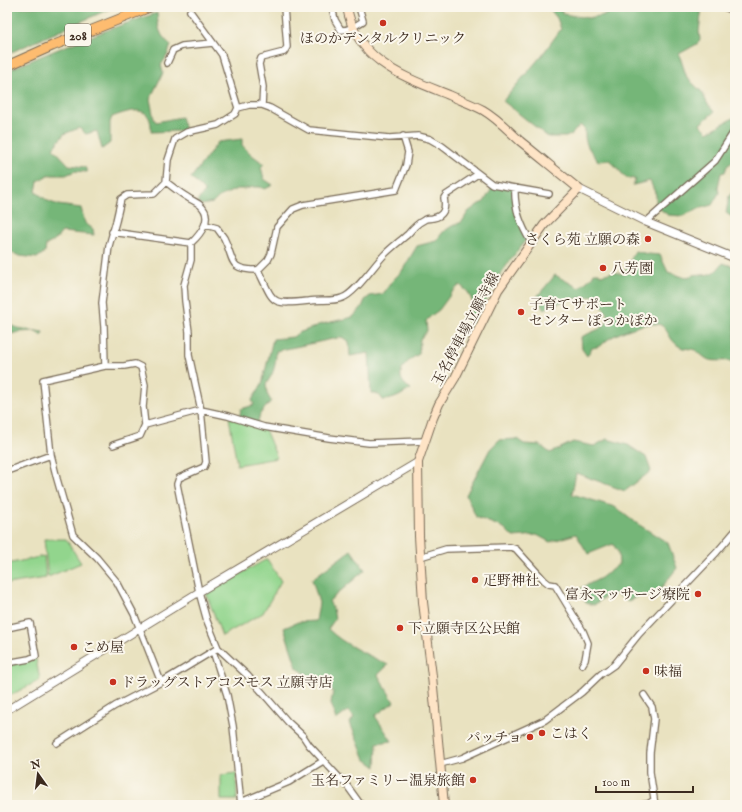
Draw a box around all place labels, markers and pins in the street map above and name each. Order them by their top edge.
marker: ほのかデンタルクリニック [378,18,388,28]
place label: ほのかデンタルクリニック [300,30,466,48]
place label: さくら苑 立願の森 [525,231,640,249]
marker: さくら苑 立願の森 [643,234,653,244]
place label: 八芳園 [611,260,653,278]
marker: 八芳園 [598,263,608,273]
place label: 子育てサポート センター ぽっかぽか [529,296,658,330]
marker: 子育てサポート センター ぽっかぽか [516,307,526,317]
place label: 疋野神社 [483,572,539,590]
marker: 疋野神社 [470,575,480,585]
place label: 富永マッサージ療院 [565,586,690,604]
marker: 富永マッサージ療院 [693,589,703,599]
place label: 下立願寺区公民館 [408,620,520,638]
marker: 下立願寺区公民館 [395,623,405,633]
place label: こめ屋 [82,639,124,657]
marker: こめ屋 [69,642,79,652]
place label: 味福 [654,663,682,681]
marker: 味福 [641,666,651,676]
place label: ドラッグストアコスモス 立願寺店 [121,674,333,692]
marker: ドラッグストアコスモス 立願寺店 [108,677,118,687]
place label: こはく [550,725,592,743]
marker: こはく [537,728,547,738]
place label: パッチョ [466,729,522,747]
marker: パッチョ [525,732,535,742]
place label: 玉名ファミリー温泉旅館 [311,772,465,790]
marker: 玉名ファミリー温泉旅館 [468,775,478,785]

